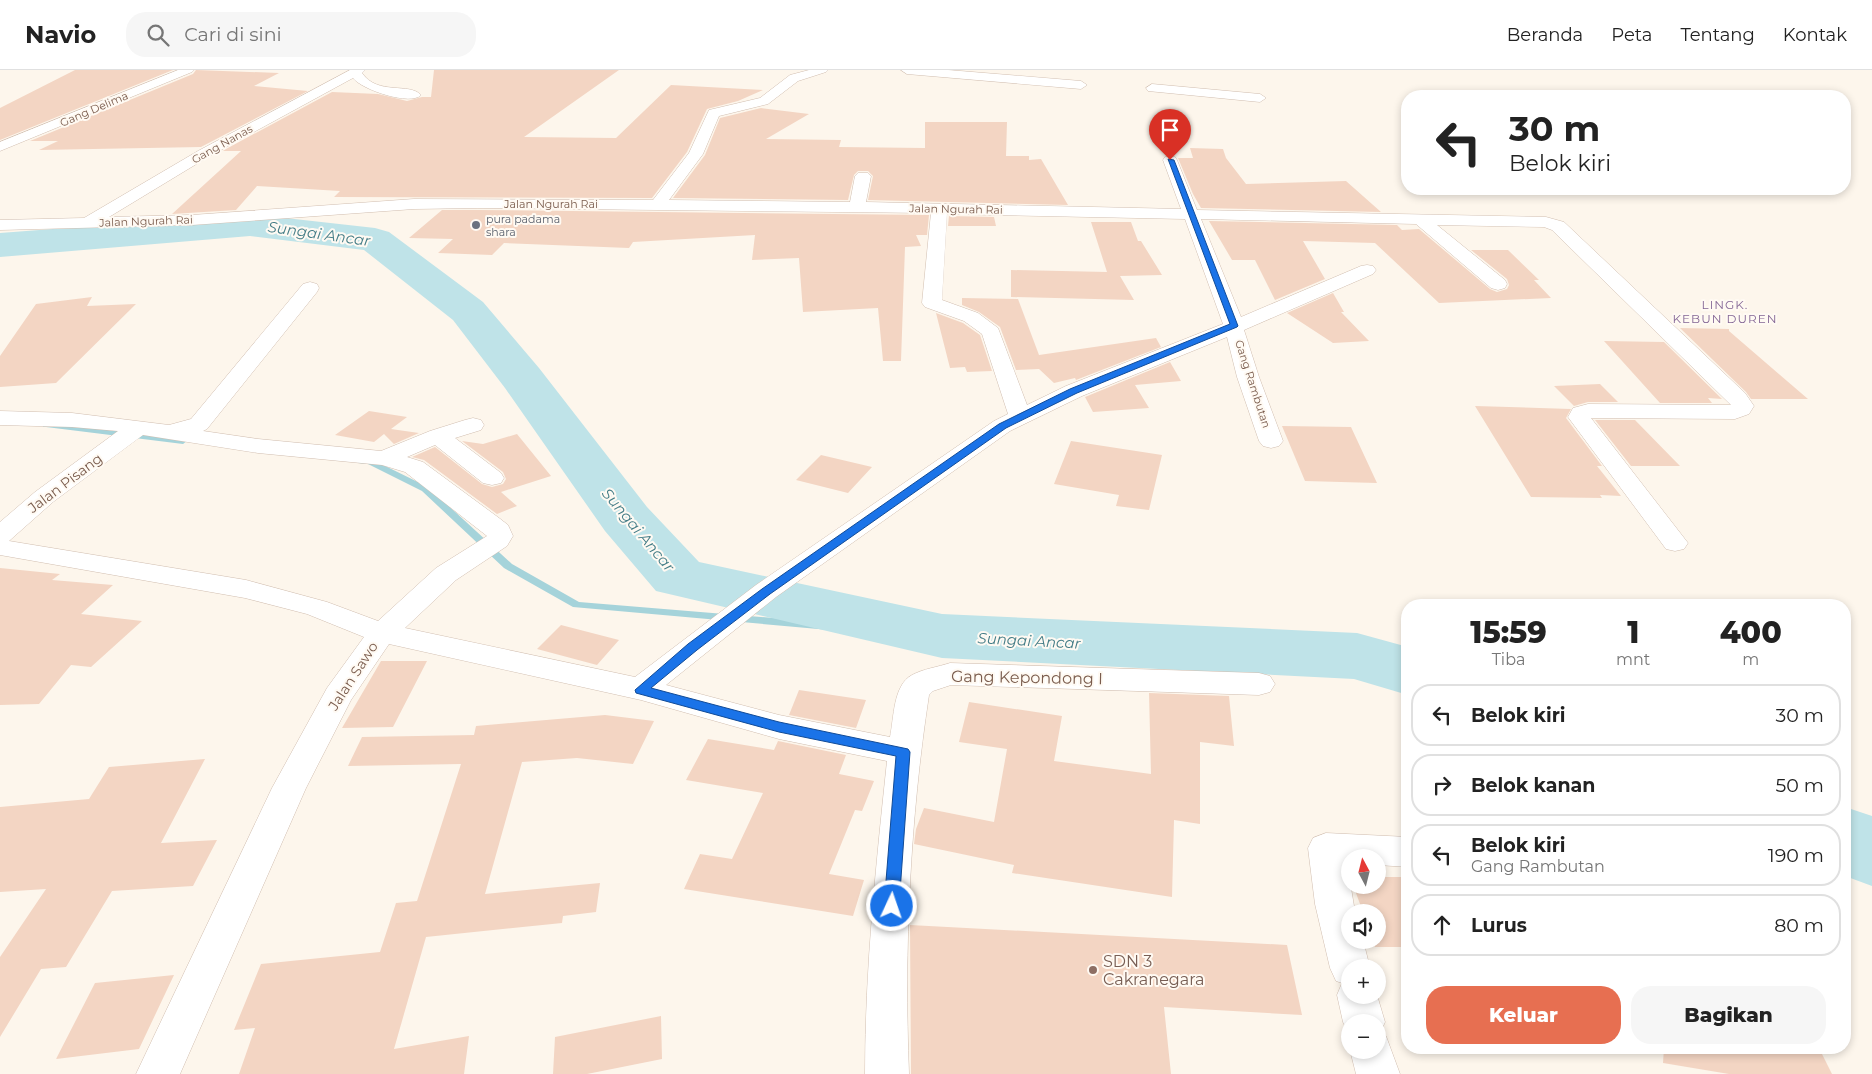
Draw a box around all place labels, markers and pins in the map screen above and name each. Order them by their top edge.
pin [1149,109,1191,160]
place label: pura padama shara [486,212,560,239]
marker: pura padama shara [470,219,482,231]
place label: SDN 3 Cakranegara [1103,952,1204,989]
marker: SDN 3 Cakranegara [1087,964,1099,976]

